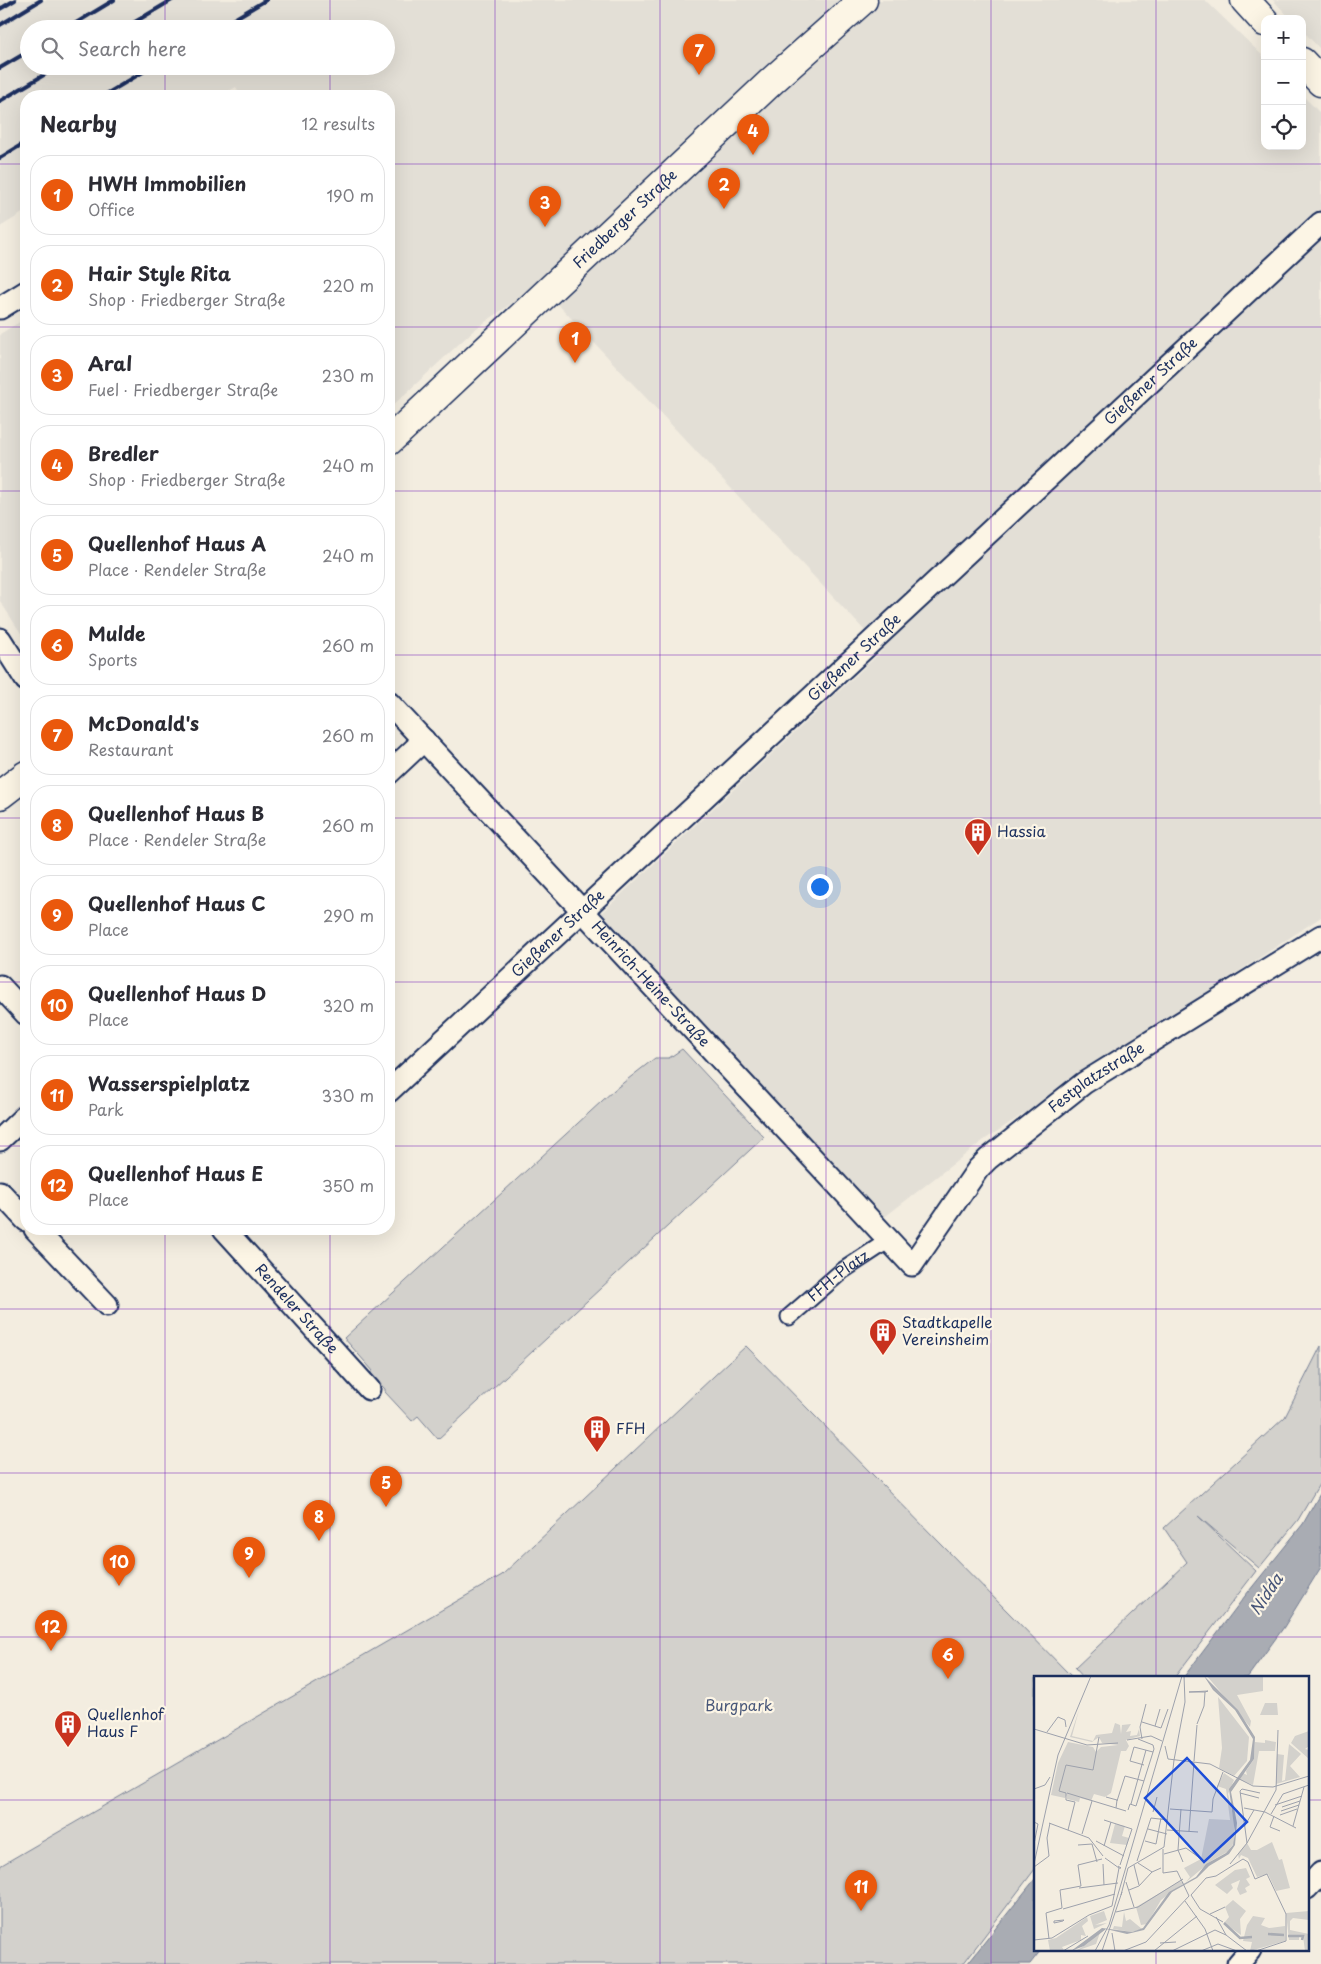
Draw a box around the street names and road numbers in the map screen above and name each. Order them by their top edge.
street label: Friedberger Straße [567,163,681,273]
street label: Gießener Straße [1098,331,1202,430]
street label: Gießener Straße [802,607,905,706]
street label: Gießener Straße [505,883,609,982]
street label: Heinrich-Heine-Straße [587,915,716,1051]
street label: Festplatzstraße [1042,1035,1148,1117]
street label: FFH-Platz [801,1244,873,1306]
street label: Rendeler Straße [251,1258,345,1358]

